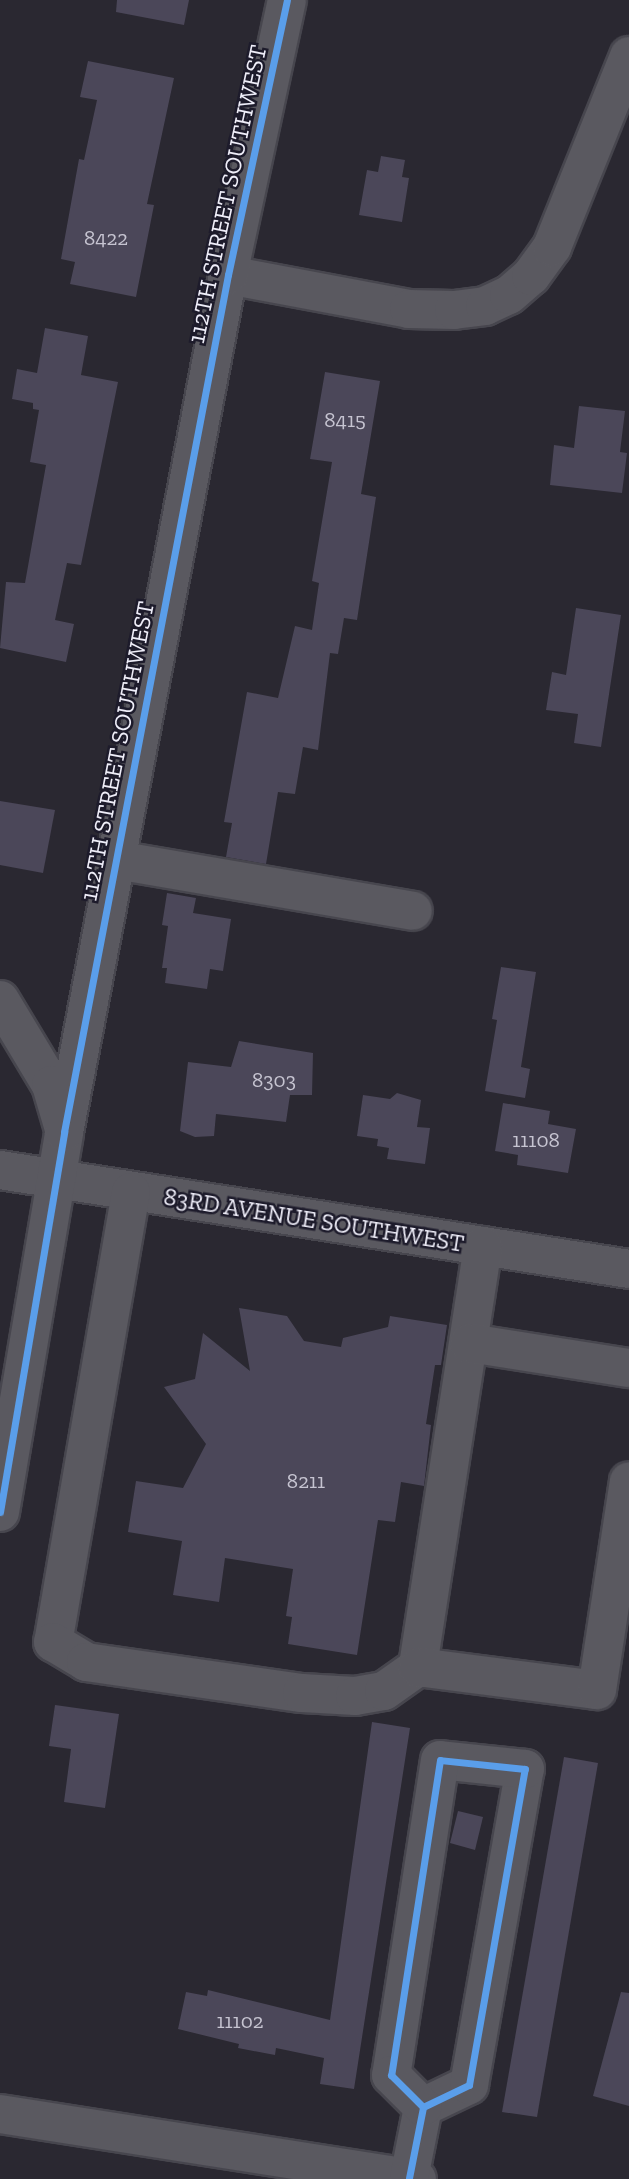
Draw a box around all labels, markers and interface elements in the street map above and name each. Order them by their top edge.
street label: 112TH STREET SOUTHWEST [181,42,273,346]
house number: 8422 [84,225,128,251]
house number: 8415 [324,407,366,433]
street label: 112TH STREET SOUTHWEST [74,599,160,903]
house number: 8303 [252,1067,296,1093]
house number: 11108 [512,1127,560,1153]
street label: 83RD AVENUE SOUTHWEST [161,1182,467,1258]
house number: 8211 [287,1468,325,1494]
house number: 11102 [216,2008,264,2034]

